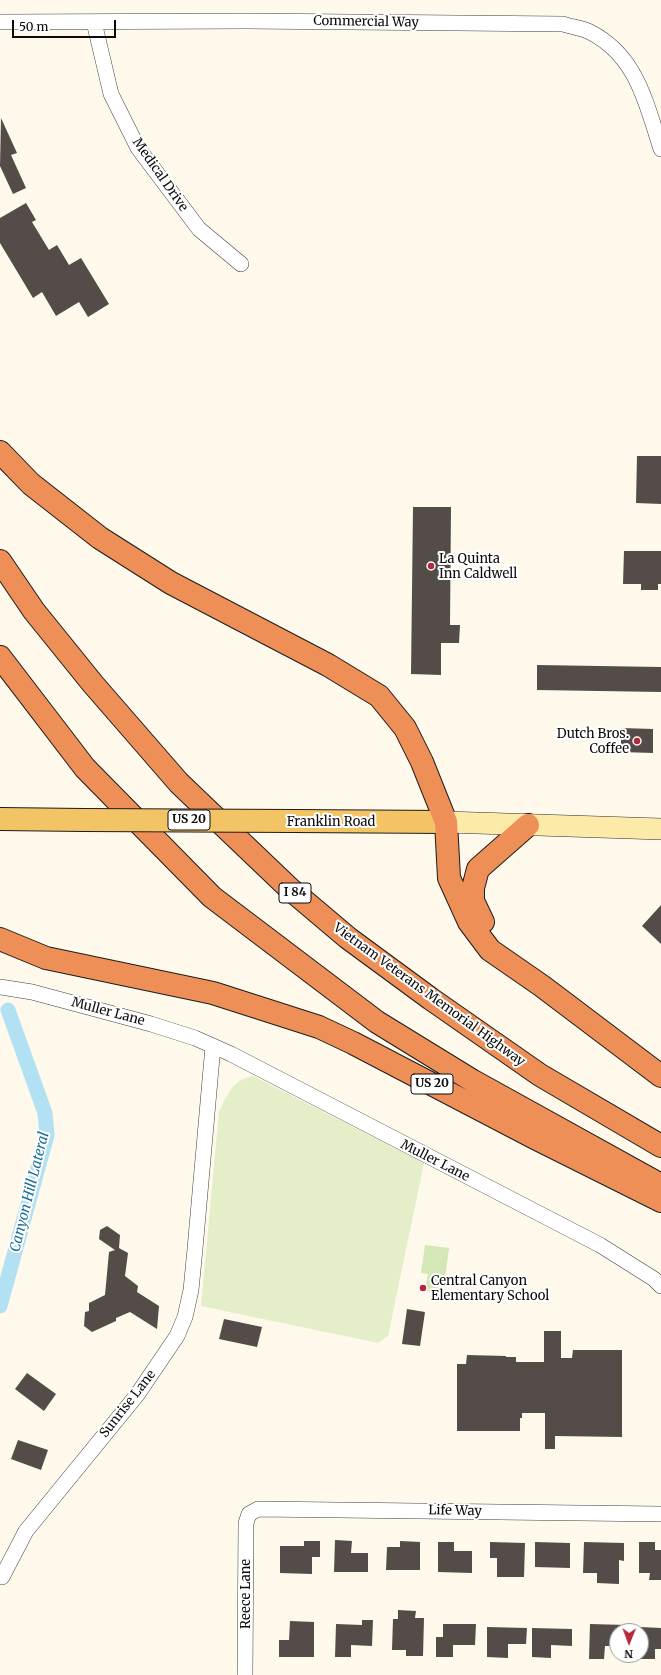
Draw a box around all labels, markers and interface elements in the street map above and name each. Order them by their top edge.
scale bar [14,12,118,38]
street label: Commercial Way [313,13,419,31]
text: 50 m [19,19,48,34]
street label: Medical Drive [129,135,191,215]
place label: La Quinta Inn Caldwell [439,551,517,582]
marker: La Quinta Inn Caldwell [426,561,436,571]
place label: Dutch Bros. Coffee [557,726,629,757]
marker: Dutch Bros. Coffee [632,736,642,746]
road number: US 20 [168,810,210,830]
street label: Franklin Road [287,814,375,830]
road number: I 84 [279,883,311,903]
street label: Vietnam Veterans Memorial Highway [330,920,528,1070]
street label: Muller Lane [70,995,146,1029]
road number: US 20 [411,1074,453,1094]
water label: Canyon Hill Lateral [7,1130,53,1254]
street label: Muller Lane [398,1137,472,1185]
place label: Central Canyon Elementary School [431,1273,549,1304]
marker: Central Canyon Elementary School [418,1283,428,1293]
street label: Sunrise Lane [97,1367,159,1441]
street label: Life Way [428,1503,482,1519]
street label: Reece Lane [238,1559,254,1629]
north arrow [609,1623,649,1663]
text: N [624,1647,633,1661]

